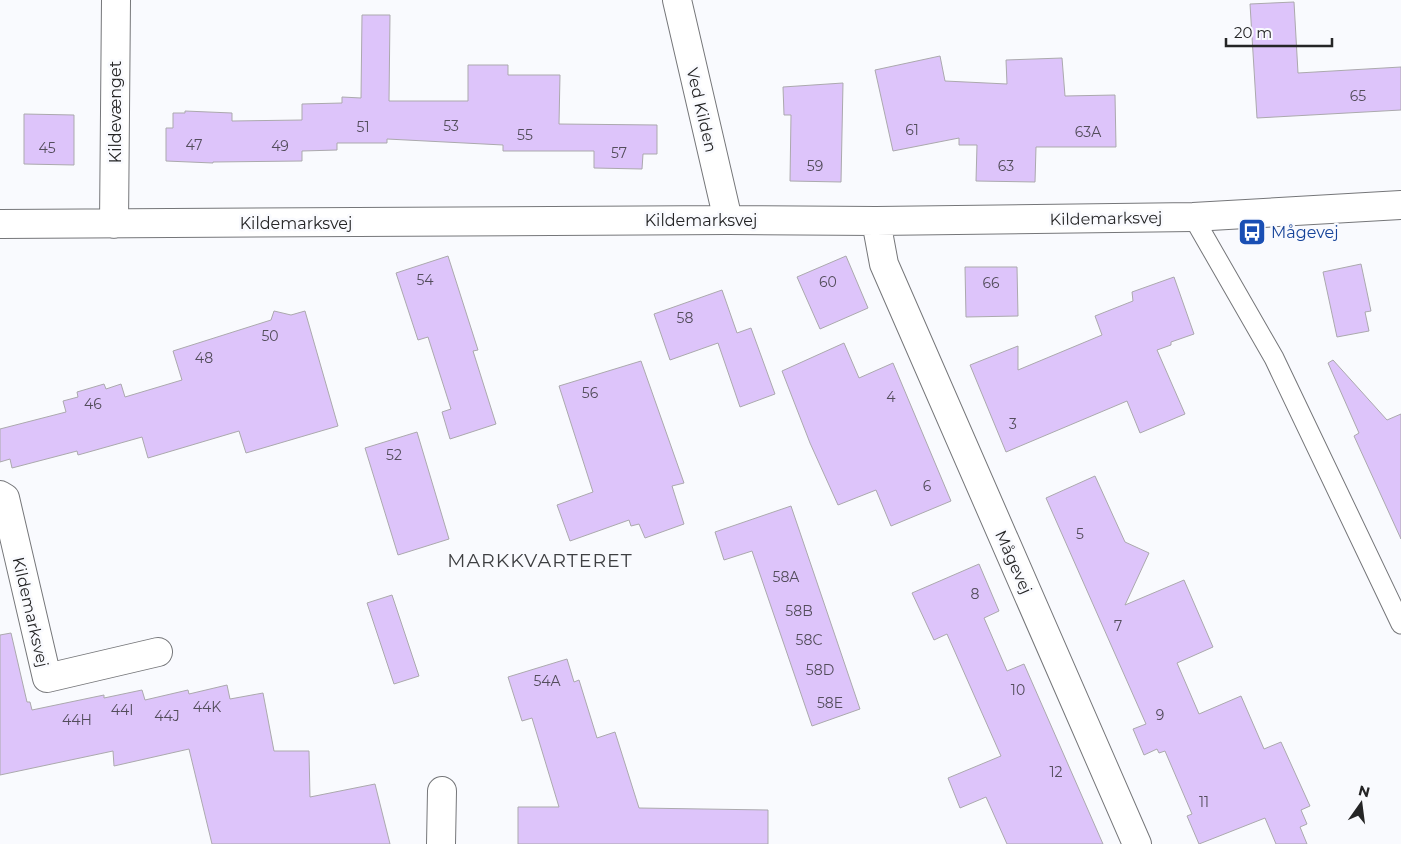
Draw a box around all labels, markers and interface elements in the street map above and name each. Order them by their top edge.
scale bar [1226,15,1332,47]
text: 20 m [1234,23,1272,42]
street label: Kildevænget [106,60,125,163]
street label: Ved Kilden [683,66,720,154]
house number: 65 [1350,87,1366,105]
house number: 53 [443,117,459,135]
house number: 51 [357,118,369,136]
house number: 61 [905,121,919,139]
house number: 63A [1075,123,1102,141]
house number: 55 [517,126,533,144]
house number: 47 [186,136,202,154]
house number: 49 [271,137,289,155]
house number: 45 [38,139,56,157]
house number: 57 [611,144,627,162]
house number: 59 [807,157,823,175]
house number: 63 [998,157,1014,175]
street label: Kildemarksvej [1050,208,1162,229]
street label: Kildemarksvej [645,211,757,230]
street label: Kildemarksvej [240,214,352,233]
bus stop icon: Mågevej [1237,217,1267,247]
place label: Mågevej [1271,223,1339,242]
house number: 54 [416,271,434,289]
house number: 60 [819,273,837,291]
house number: 66 [982,274,1000,292]
house number: 58 [677,309,693,327]
house number: 50 [261,327,279,345]
house number: 48 [195,349,213,367]
house number: 56 [582,384,599,402]
house number: 4 [886,388,896,406]
house number: 46 [84,395,102,413]
house number: 3 [1009,415,1017,433]
house number: 52 [386,446,402,464]
house number: 6 [923,477,932,495]
house number: 5 [1076,525,1084,543]
street label: Mågevej [991,527,1036,597]
district label: MARKKVARTERET [447,549,633,572]
street label: Kildemarksvej [9,555,52,669]
house number: 58A [773,568,800,586]
house number: 8 [971,585,980,603]
house number: 58B [785,602,813,620]
house number: 7 [1114,617,1122,635]
house number: 58C [796,631,822,649]
house number: 58D [806,661,834,679]
house number: 54A [533,672,562,690]
house number: 10 [1011,681,1025,699]
house number: 58E [817,694,843,712]
house number: 44K [193,698,221,716]
house number: 44I [111,701,133,719]
house number: 9 [1156,706,1164,724]
house number: 44J [154,707,180,725]
house number: 44H [62,711,92,729]
house number: 12 [1049,763,1063,781]
north arrow [1336,779,1386,829]
text: N [1356,781,1372,801]
house number: 11 [1199,793,1209,811]

